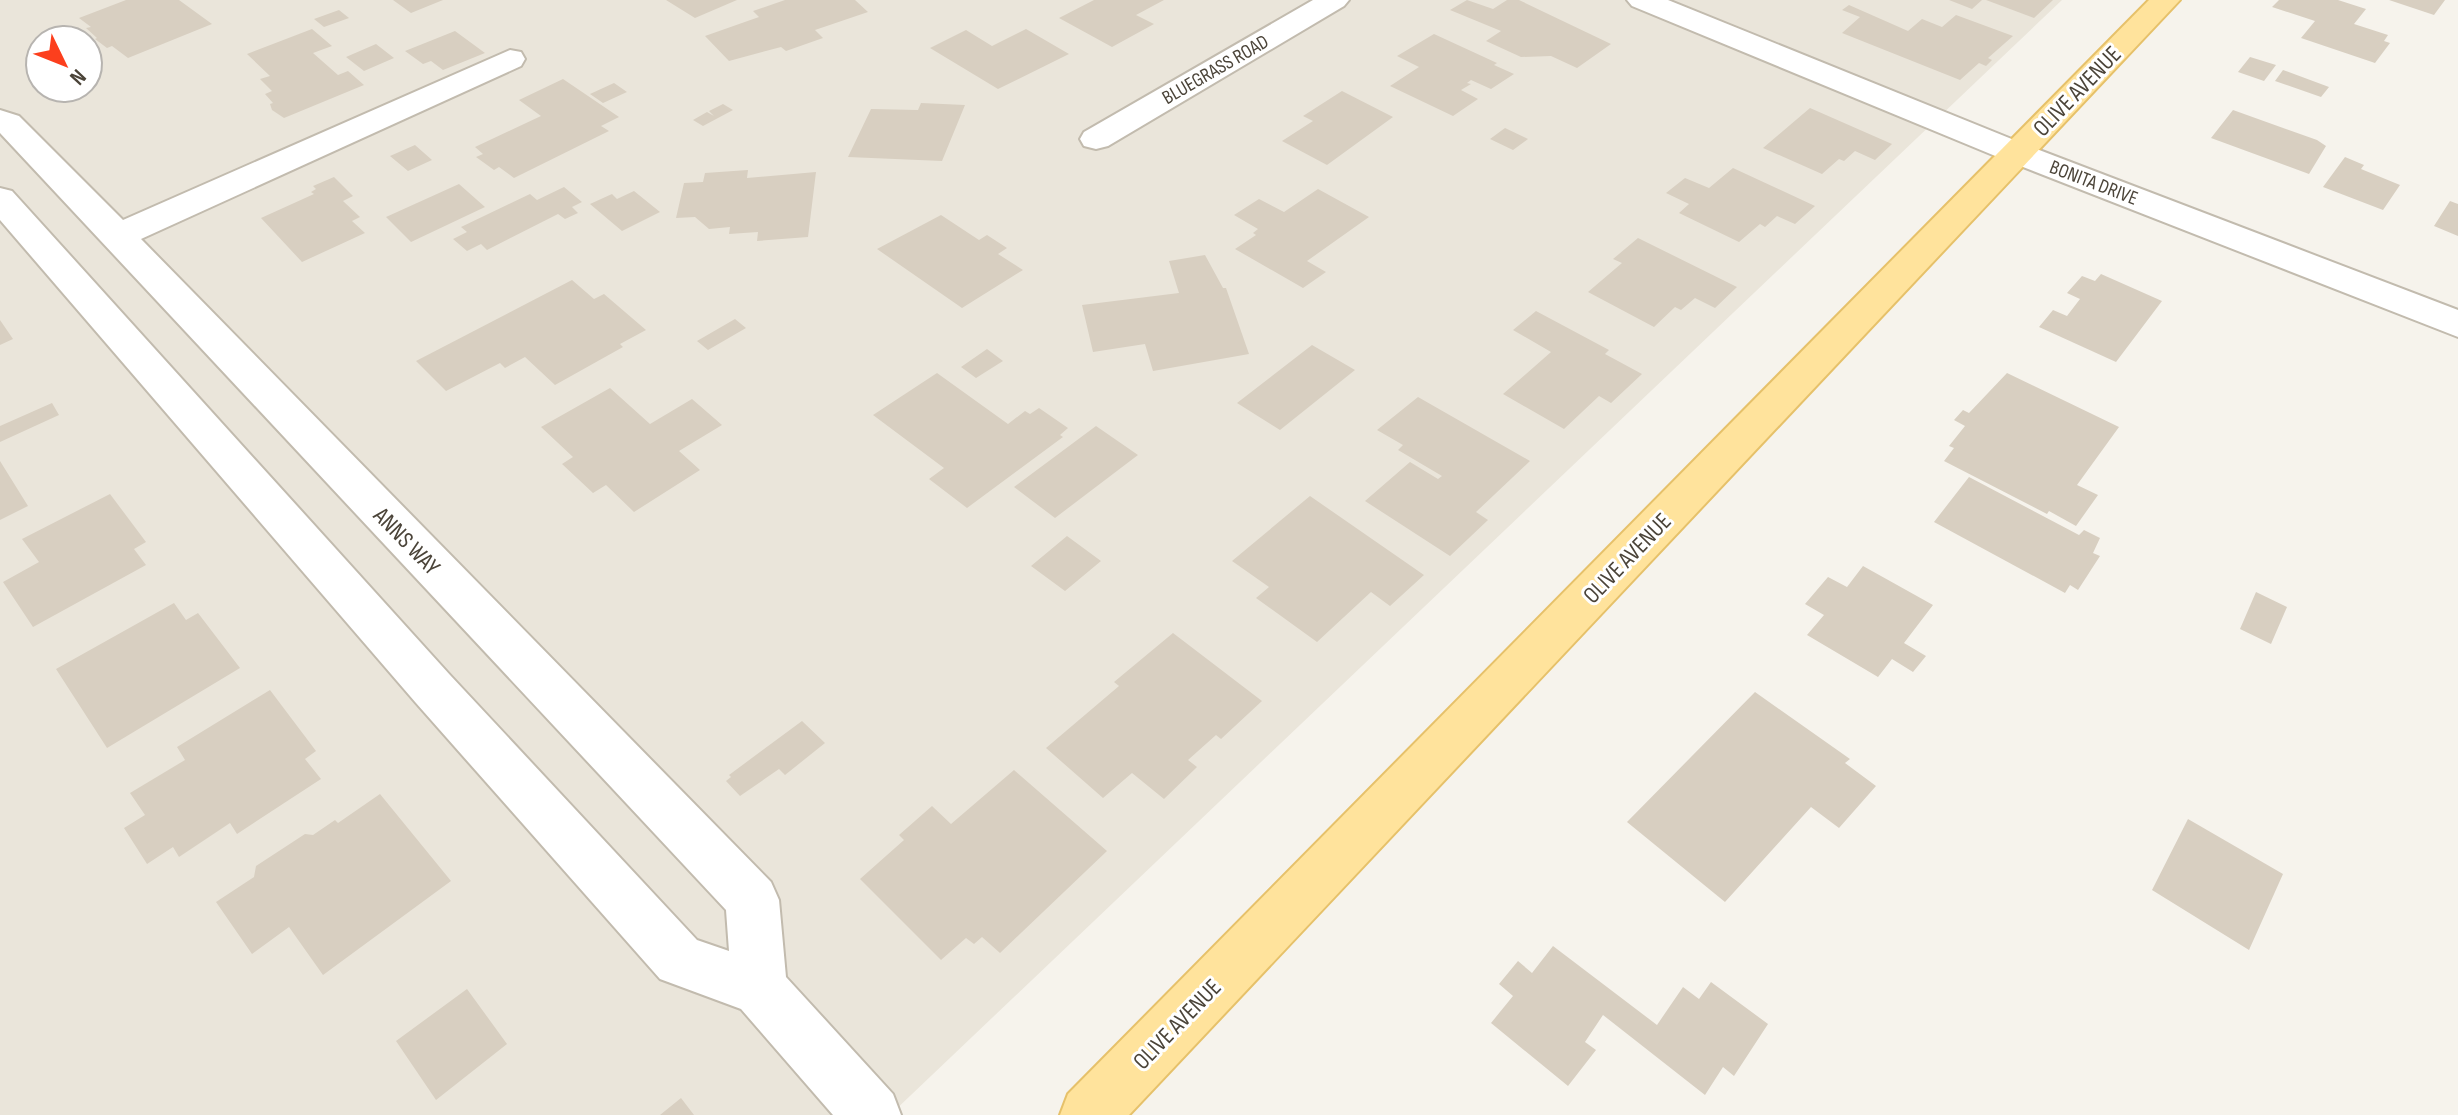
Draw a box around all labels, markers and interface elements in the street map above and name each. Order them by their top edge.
north arrow [24,24,104,104]
street label: BLUEGRASS ROAD [1158,30,1273,110]
street label: OLIVE AVENUE [2027,40,2128,143]
text: N [64,63,91,90]
street label: BONITA DRIVE [2046,155,2141,211]
street label: ANNS WAY [367,501,446,581]
street label: OLIVE AVENUE [1577,507,1678,610]
street label: OLIVE AVENUE [1127,973,1228,1076]

